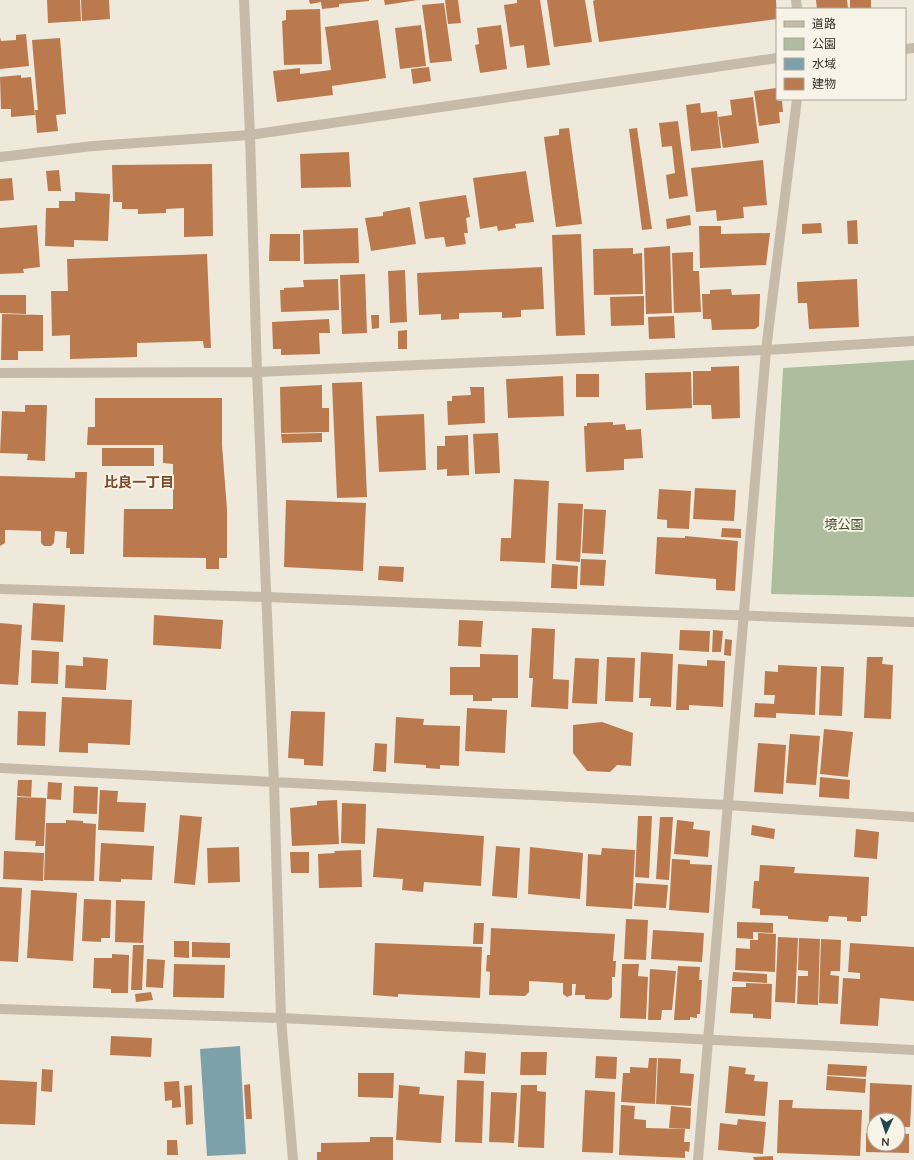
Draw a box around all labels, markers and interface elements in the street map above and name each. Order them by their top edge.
legend [776,8,906,100]
text: 道路 [812,16,836,32]
text: 公園 [812,36,836,52]
text: 水域 [812,56,836,72]
text: 建物 [812,76,836,92]
district label: 比良一丁目 [104,473,174,492]
park label: 境公園 [824,516,864,534]
north arrow [866,1112,906,1152]
text: N [881,1134,890,1149]

